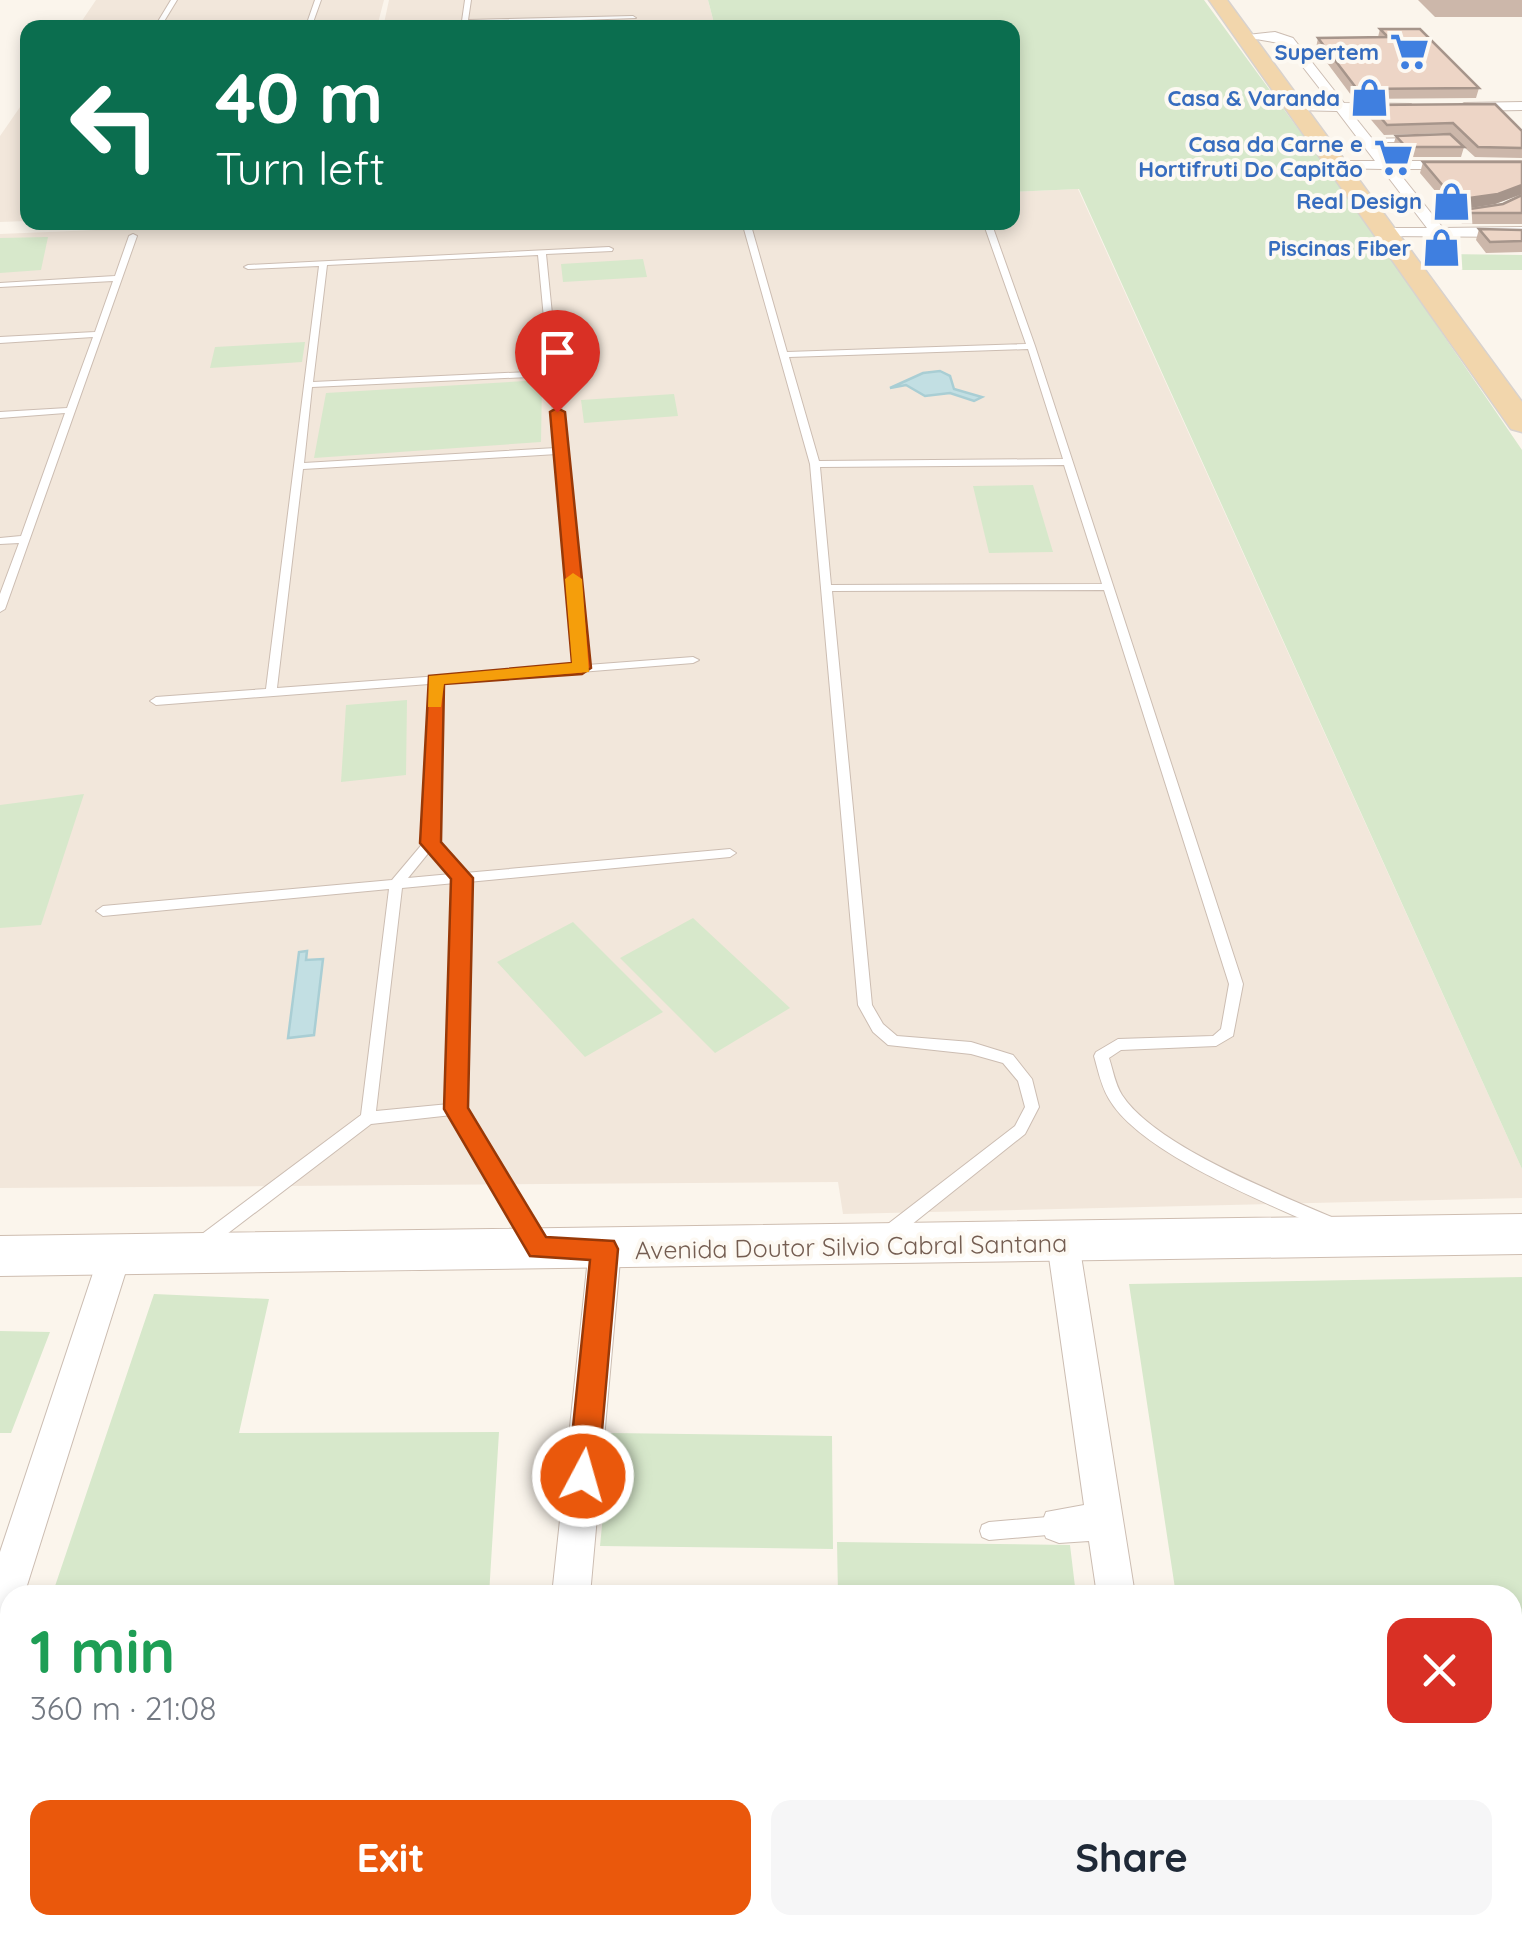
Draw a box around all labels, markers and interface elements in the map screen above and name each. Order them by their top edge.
supermarket icon: Supertem [1388,31,1430,73]
place label: Supertem [1274,38,1379,66]
text: 40 m [215,53,383,141]
icon: left [50,60,180,190]
shop icon: Casa & Varanda [1349,77,1391,119]
place label: Casa & Varanda [1168,84,1340,112]
place label: Casa da Carne e Hortifruti Do Capitão [1138,130,1363,183]
supermarket icon: Casa da Carne e Hortifruti Do Capitão [1372,136,1414,178]
text: Turn left [215,140,385,196]
shop icon: Real Design [1431,180,1473,222]
place label: Real Design [1296,187,1422,215]
shop icon: Piscinas Fiber [1420,227,1462,269]
place label: Piscinas Fiber [1268,234,1411,262]
pin [515,310,600,413]
icon: arrive [530,325,585,380]
street label: Avenida Doutor Silvio Cabral Santana [634,1227,1068,1265]
position arrow [531,1424,635,1528]
text: 1 min [30,1613,175,1688]
button: close [1387,1618,1492,1723]
text: 360 m · 21:08 [30,1688,217,1728]
button: Exit [30,1800,751,1915]
button: Share [771,1800,1492,1915]

